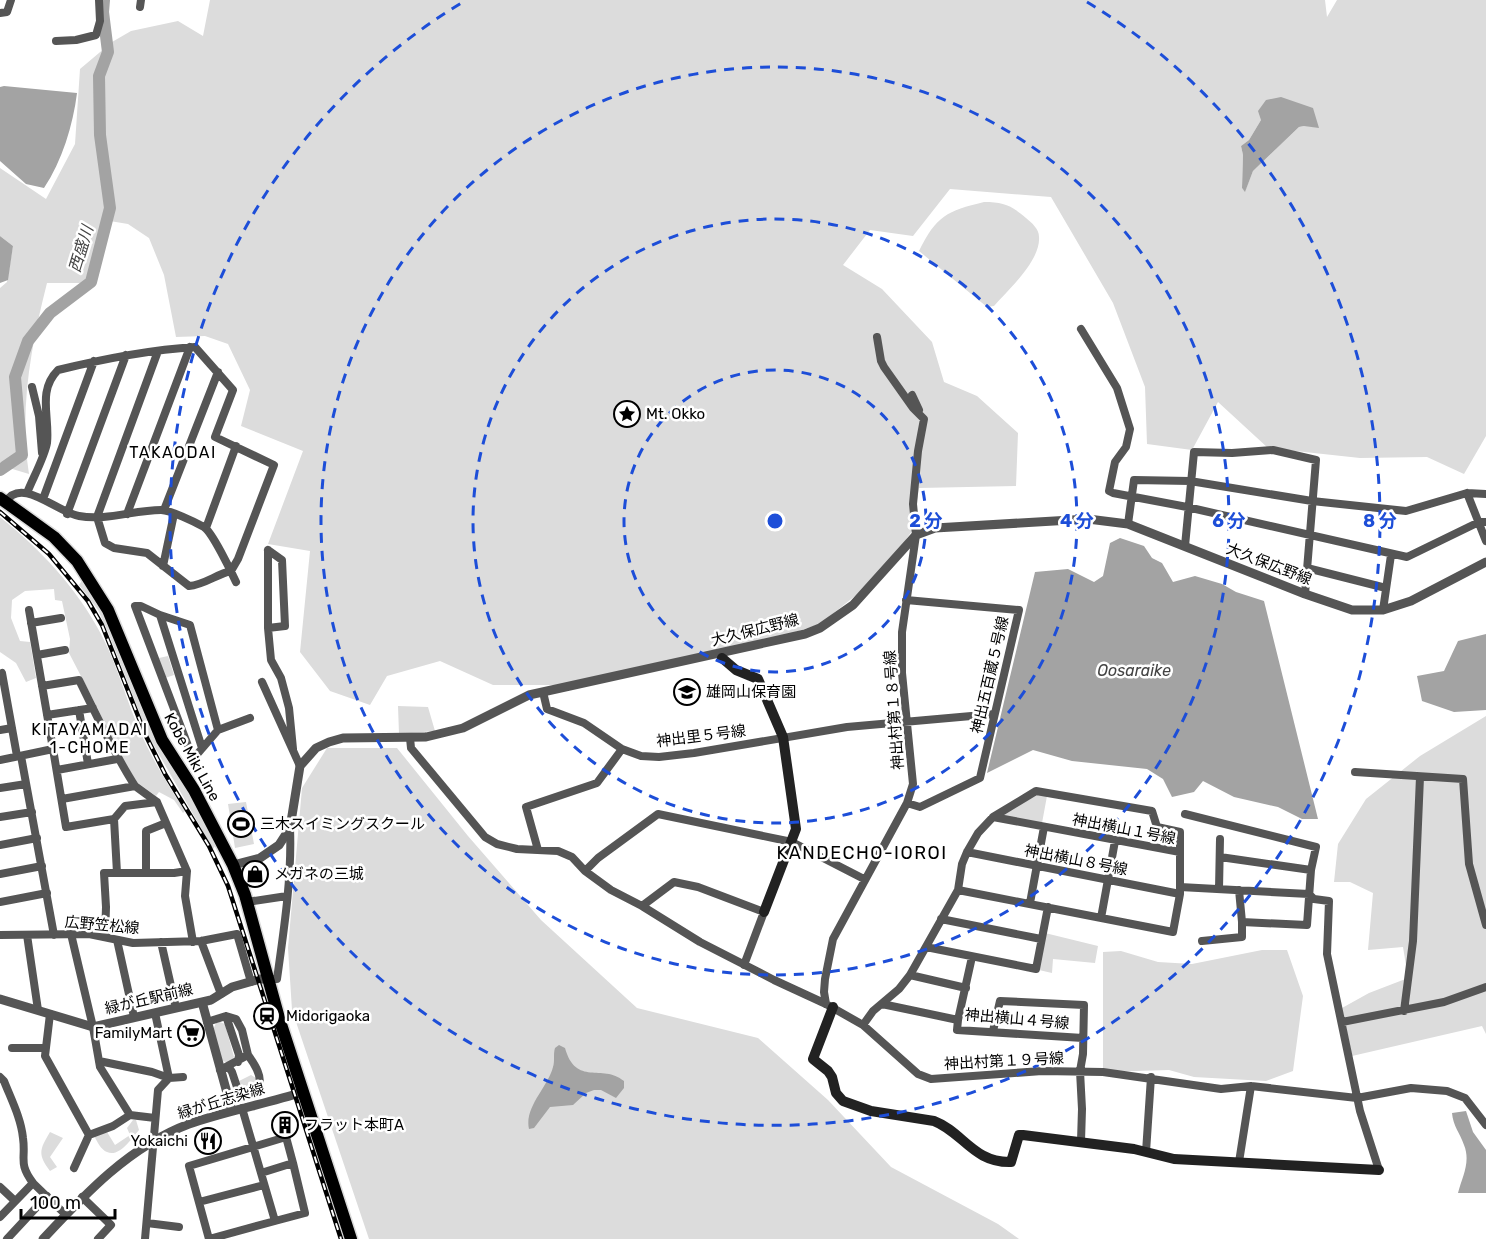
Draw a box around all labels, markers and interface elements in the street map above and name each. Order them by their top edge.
water label: 西盛川 [65,221,98,275]
place icon: Mt. Okko [612,399,642,429]
place label: Mt. Okko [646,405,705,423]
district label: TAKAODAI [129,443,217,462]
text: 2 分 [909,510,943,532]
text: 4 分 [1060,510,1094,532]
text: 6 分 [1212,510,1246,532]
text: 8 分 [1363,510,1397,532]
centre of rings [765,511,785,531]
street label: 大久保広野線 [1224,539,1314,589]
street label: 大久保広野線 [709,610,801,650]
street label: 神出五百蔵５号線 [968,615,1012,735]
street label: 神出村第１８号線 [881,650,907,770]
water label: Oosaraike [1097,661,1171,680]
school or university icon: 雄岡山保育園 [672,677,702,707]
place label: 雄岡山保育園 [706,683,796,701]
street label: Kobe Miki Line [160,710,224,804]
district label: KITAYAMADAI 1-CHOME [31,720,149,757]
street label: 神出里５号線 [655,722,747,750]
sports icon: 三木スイミングスクール [226,809,256,839]
street label: 神出横山１号線 [1071,810,1177,848]
place label: 三木スイミングスクール [260,815,425,833]
street label: 神出横山８号線 [1023,841,1129,879]
district label: KANDECHO-IOROI [776,842,948,864]
shop icon: メガネの三城 [240,859,270,889]
place label: メガネの三城 [274,865,364,883]
street label: 広野笠松線 [64,913,140,937]
street label: 緑が丘駅前線 [103,980,195,1018]
station icon: Midorigaoka [252,1001,282,1031]
street label: 神出横山４号線 [964,1005,1070,1033]
place label: Midorigaoka [286,1007,370,1025]
supermarket icon: FamilyMart [176,1018,206,1048]
place label: FamilyMart [95,1024,172,1042]
street label: 神出村第１９号線 [944,1049,1064,1073]
street label: 緑が丘志染線 [175,1079,267,1123]
building icon: フラット本町A [270,1110,300,1140]
place label: フラット本町A [304,1116,404,1134]
restaurant icon: Yokaichi [193,1126,223,1156]
place label: Yokaichi [130,1132,188,1150]
scale bar [21,1182,116,1220]
text: 100 m [30,1192,81,1214]

